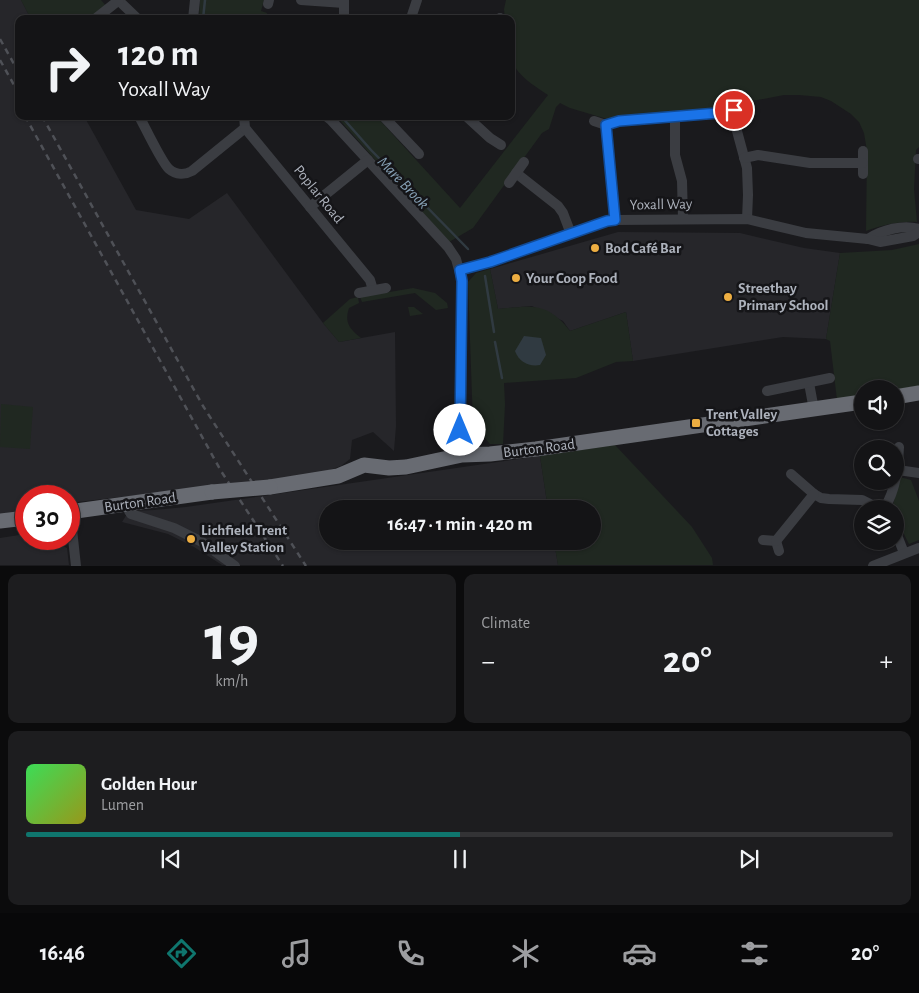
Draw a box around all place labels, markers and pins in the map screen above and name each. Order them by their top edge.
pin [713,89,755,131]
place label: Bod Café Bar [605,241,682,256]
marker: Bod Café Bar [589,242,601,254]
place label: Your Coop Food [526,271,618,286]
marker: Your Coop Food [510,272,522,284]
place label: Streethay Primary School [738,281,829,313]
marker: Streethay Primary School [722,291,734,303]
place label: Trent Valley Cottages [706,407,777,439]
marker: Trent Valley Cottages [690,417,702,429]
place label: Lichfield Trent Valley Station [201,523,287,555]
marker: Lichfield Trent Valley Station [185,533,197,545]

